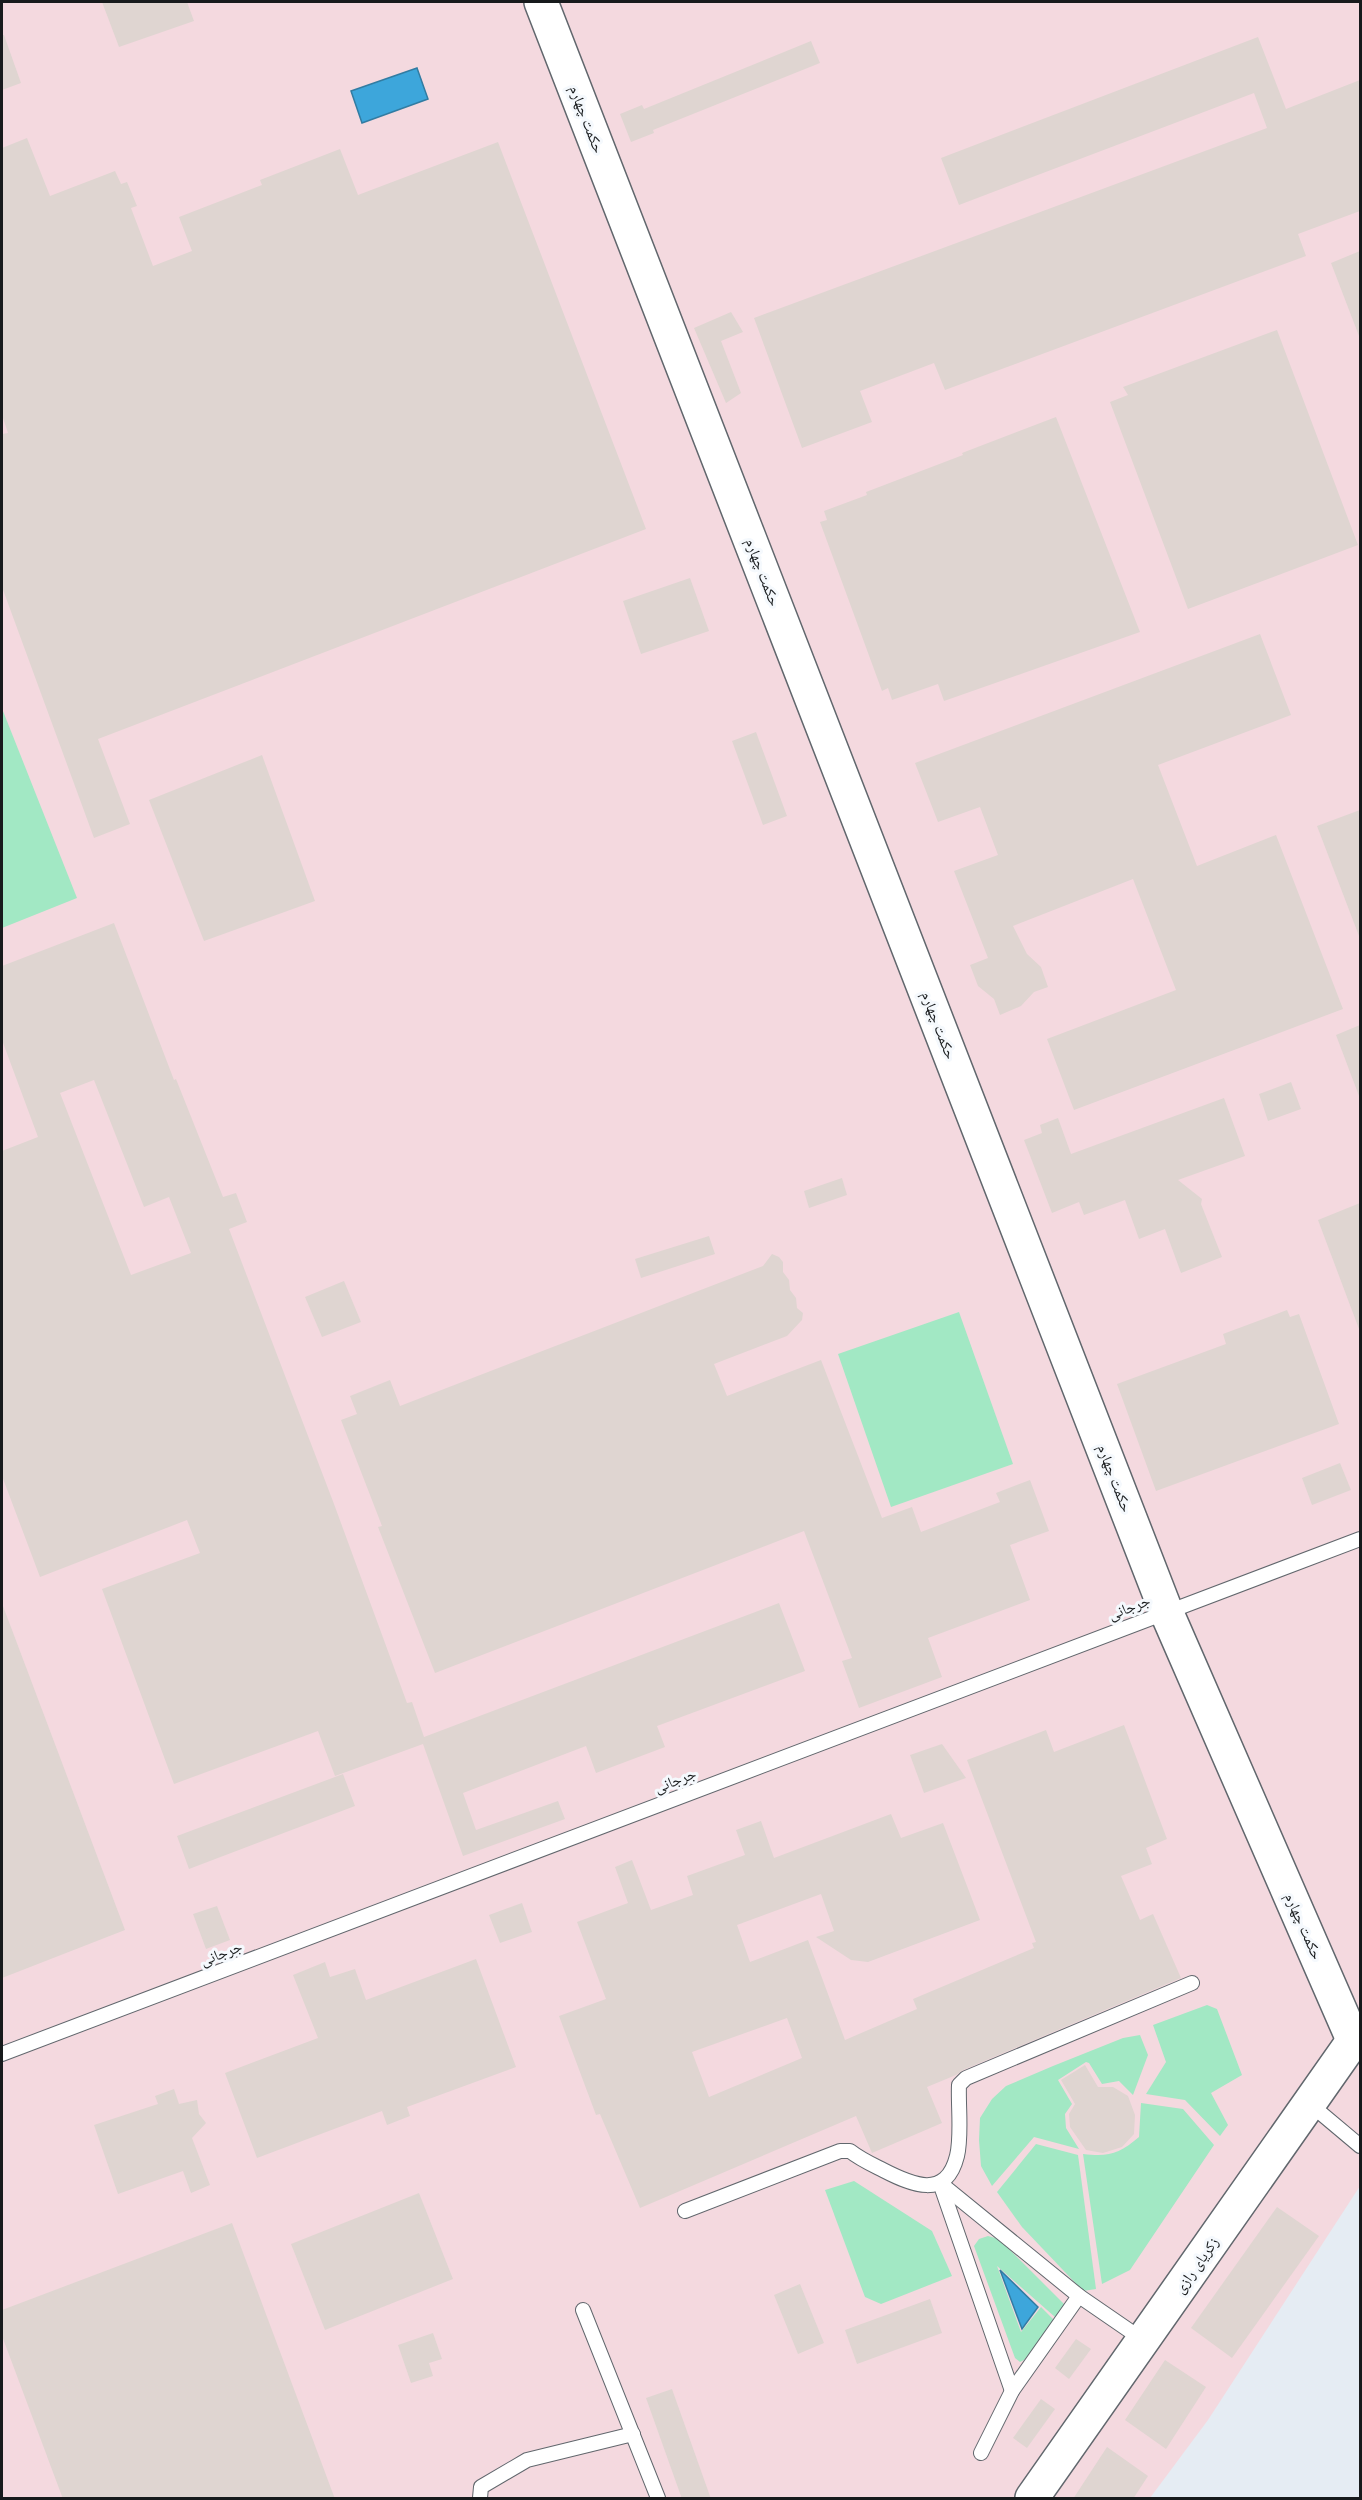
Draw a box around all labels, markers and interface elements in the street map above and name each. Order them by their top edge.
street label: حکمت چهارم [564,82,610,156]
street label: حکمت چهارم [740,535,786,609]
street label: حکمت چهارم [916,988,962,1062]
street label: حکمت چهارم [1092,1441,1138,1515]
street label: جرجانی [1105,1589,1153,1625]
street label: جرجانی [651,1762,699,1798]
street label: حکمت چهارم [1280,1889,1328,1963]
street label: جرجانی [197,1935,245,1971]
street label: زکریای رازی [1169,2232,1223,2298]

